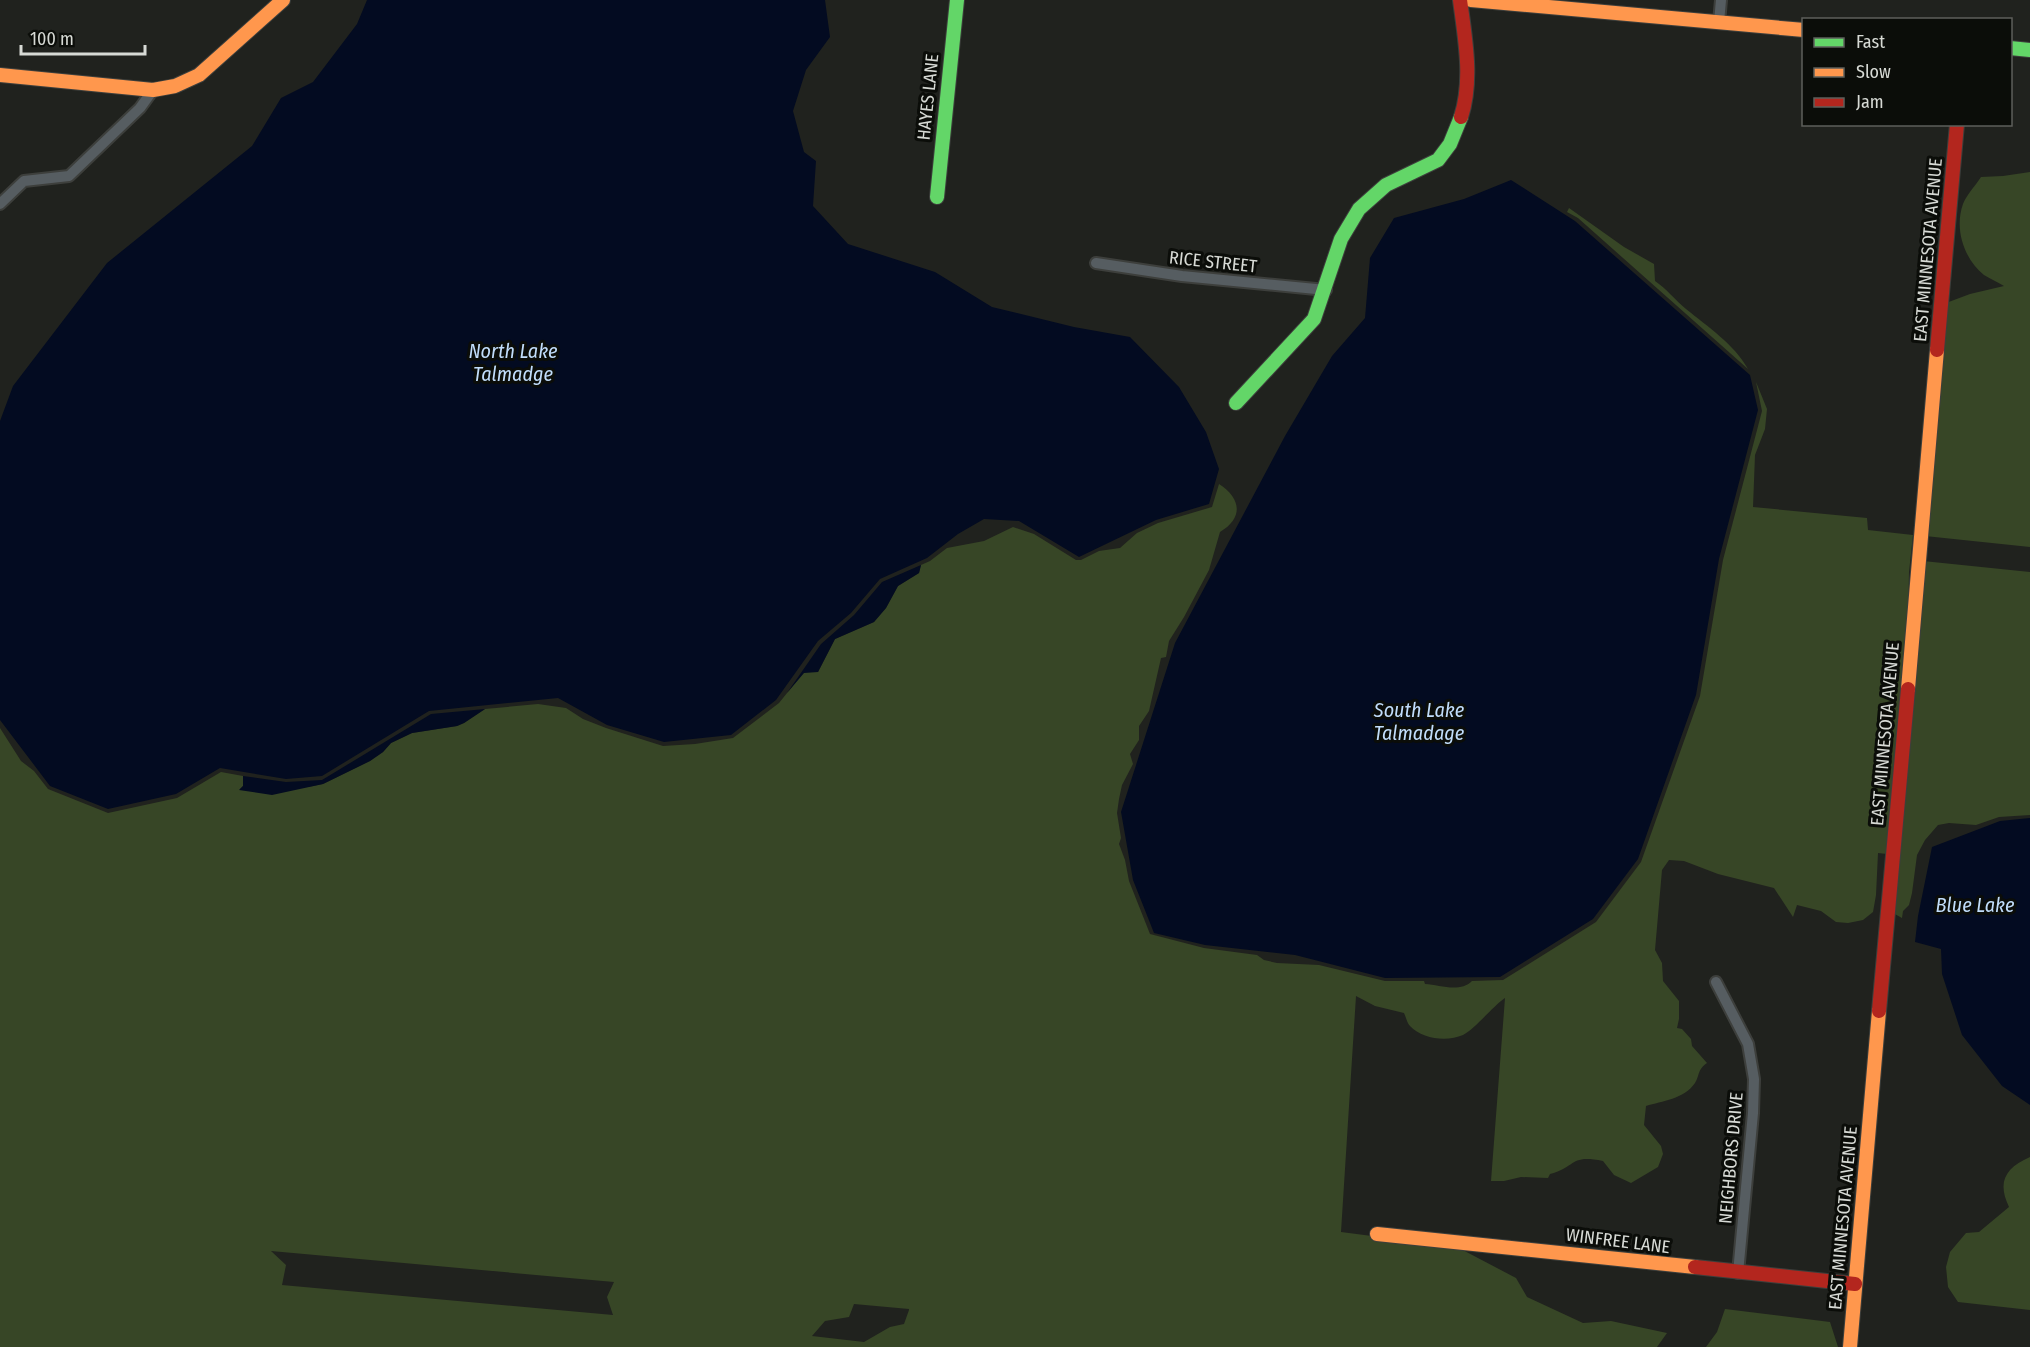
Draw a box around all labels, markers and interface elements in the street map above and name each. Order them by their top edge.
scale bar [21,18,146,56]
legend [1802,18,2012,126]
text: 100 m [30,28,74,50]
text: Fast [1856,31,1885,53]
street label: HAYES LANE [913,53,943,141]
text: Slow [1856,61,1891,83]
text: Jam [1856,91,1884,113]
street label: EAST MINNESOTA AVENUE [1909,157,1947,343]
street label: RICE STREET [1168,246,1259,278]
water label: North Lake Talmadge [468,339,558,386]
street label: EAST MINNESOTA AVENUE [1866,641,1904,827]
water label: South Lake Talmadage [1373,698,1465,745]
water label: Blue Lake [1936,893,2015,917]
street label: NEIGHBORS DRIVE [1714,1091,1748,1225]
street label: EAST MINNESOTA AVENUE [1824,1125,1862,1311]
street label: WINFREE LANE [1565,1224,1671,1258]

